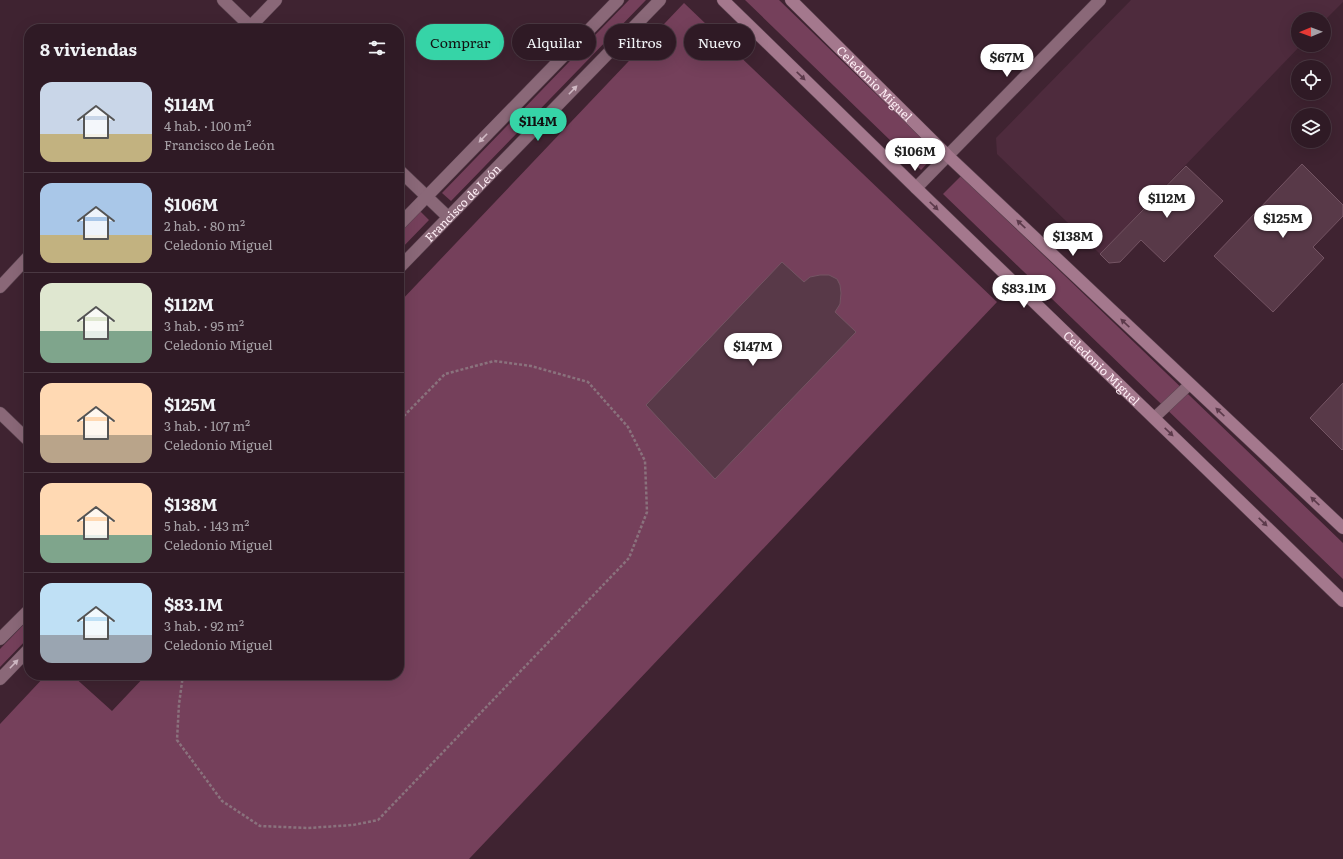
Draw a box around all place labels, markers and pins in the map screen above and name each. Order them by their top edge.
pin: $67M [983,44,1031,78]
pin: $114M [510,108,566,142]
pin: $106M [887,138,943,172]
pin: $112M [1139,185,1195,219]
pin: $125M [1255,205,1311,239]
pin: $138M [1045,223,1101,257]
pin: $83.1M [991,275,1057,309]
pin: $147M [725,333,781,367]

